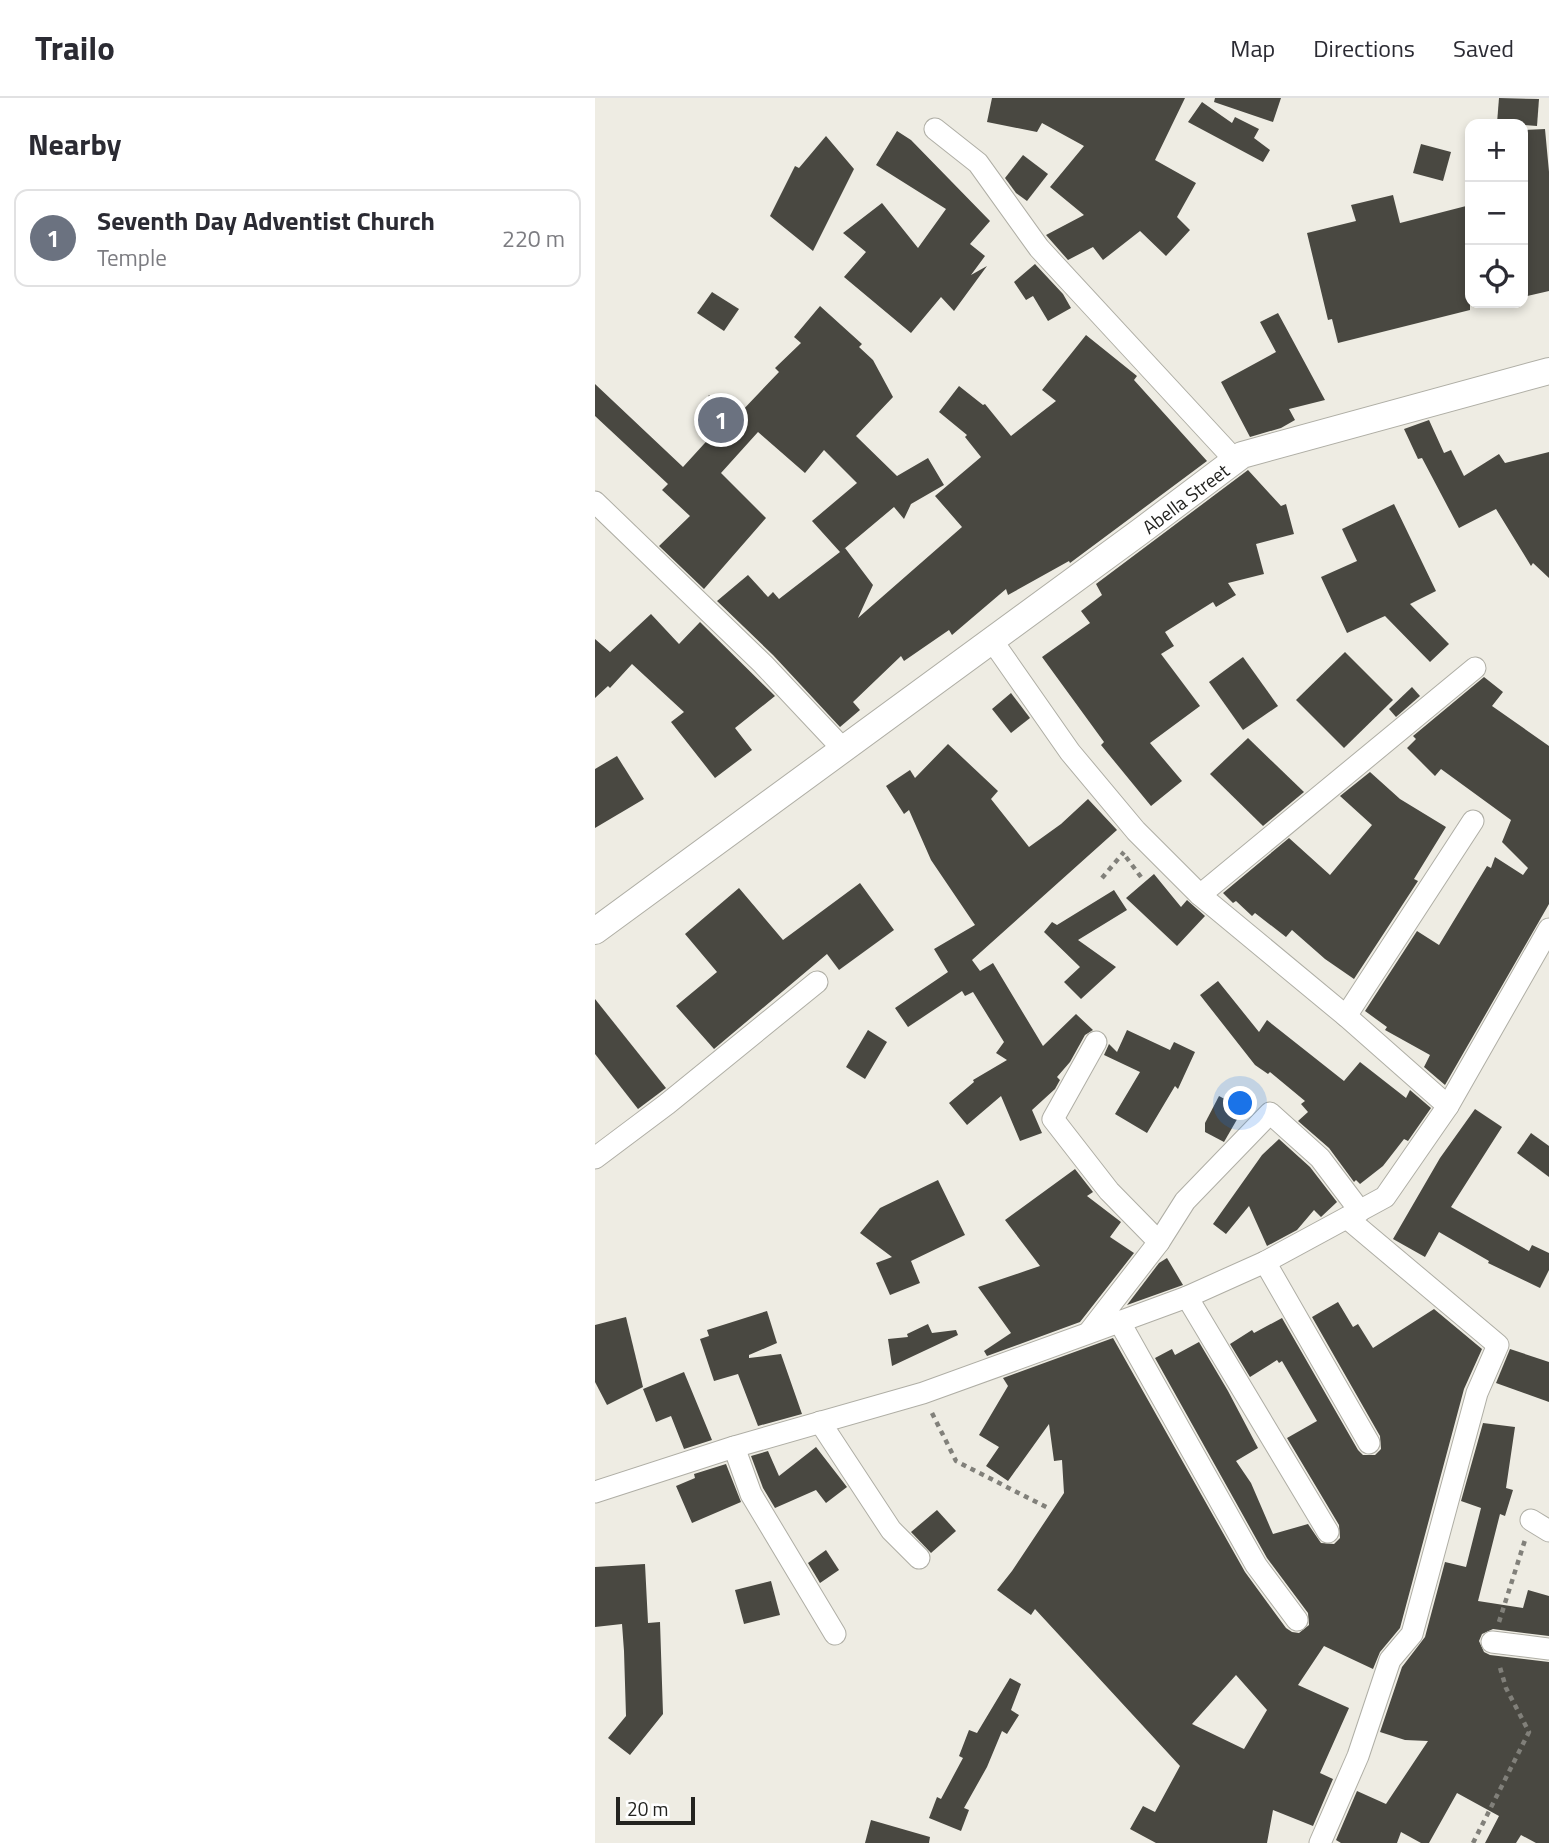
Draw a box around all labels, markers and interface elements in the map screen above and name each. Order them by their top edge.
text: Trailo [35,23,115,73]
text: Map [1230,30,1275,66]
text: Directions [1313,30,1415,66]
text: Saved [1453,30,1514,66]
map controls [1465,119,1528,308]
button: + [1465,119,1528,182]
text: Nearby [28,121,121,167]
button: − [1465,182,1528,245]
text: Seventh Day Adventist Church [97,201,435,240]
text: 1 [47,221,59,256]
text: 220 m [502,221,565,256]
text: Temple [97,240,167,275]
button: locate [1465,245,1528,308]
pin: 1 [698,394,744,446]
street label: Abella Street [1135,455,1235,540]
your location [1223,1086,1257,1120]
scale bar [616,1794,695,1826]
text: 20 m [627,1794,668,1823]

